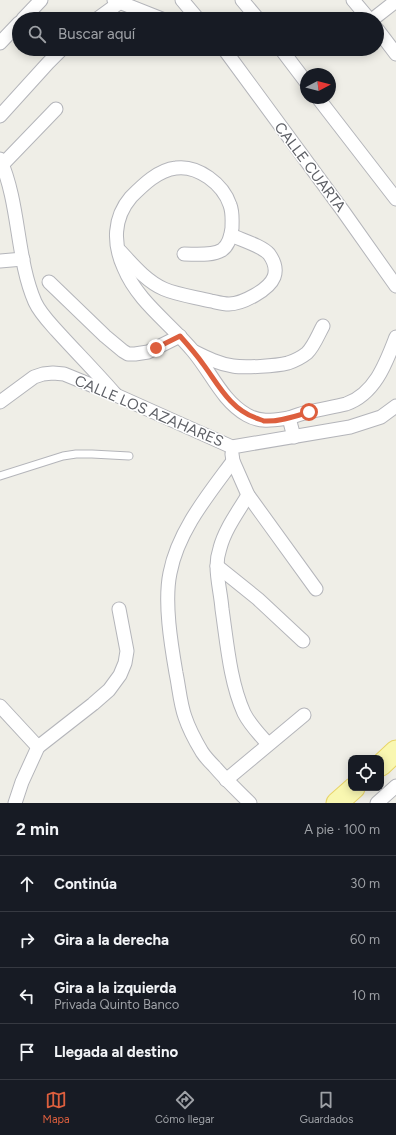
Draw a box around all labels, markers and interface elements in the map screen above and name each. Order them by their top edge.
search box [12,12,384,56]
icon: search [26,23,48,45]
text: Buscar aquí [58,25,135,43]
north arrow [300,68,336,104]
street label: CALLE CUARTA [270,119,350,215]
route end [147,339,165,357]
street label: CALLE LOS AZAHARES [72,371,226,451]
route start [300,403,318,421]
map controls [348,755,384,791]
button: locate [348,755,384,791]
text: 2 min [16,819,59,839]
text: A pie · 100 m [304,822,380,837]
icon: ahead [16,873,38,895]
text: Continúa [54,875,117,893]
text: 30 m [350,876,380,891]
icon: right [16,929,38,951]
text: Gira a la derecha [54,931,169,949]
text: 60 m [350,932,380,947]
text: Gira a la izquierda [54,979,176,997]
icon: left [16,985,38,1007]
text: 10 m [352,988,380,1003]
text: Privada Quinto Banco [54,997,179,1012]
icon: arrive [16,1041,38,1063]
text: Llegada al destino [54,1043,178,1061]
tab: Mapa [43,1089,70,1126]
tab: Cómo llegar [155,1089,214,1126]
tab: Guardados [300,1089,353,1126]

